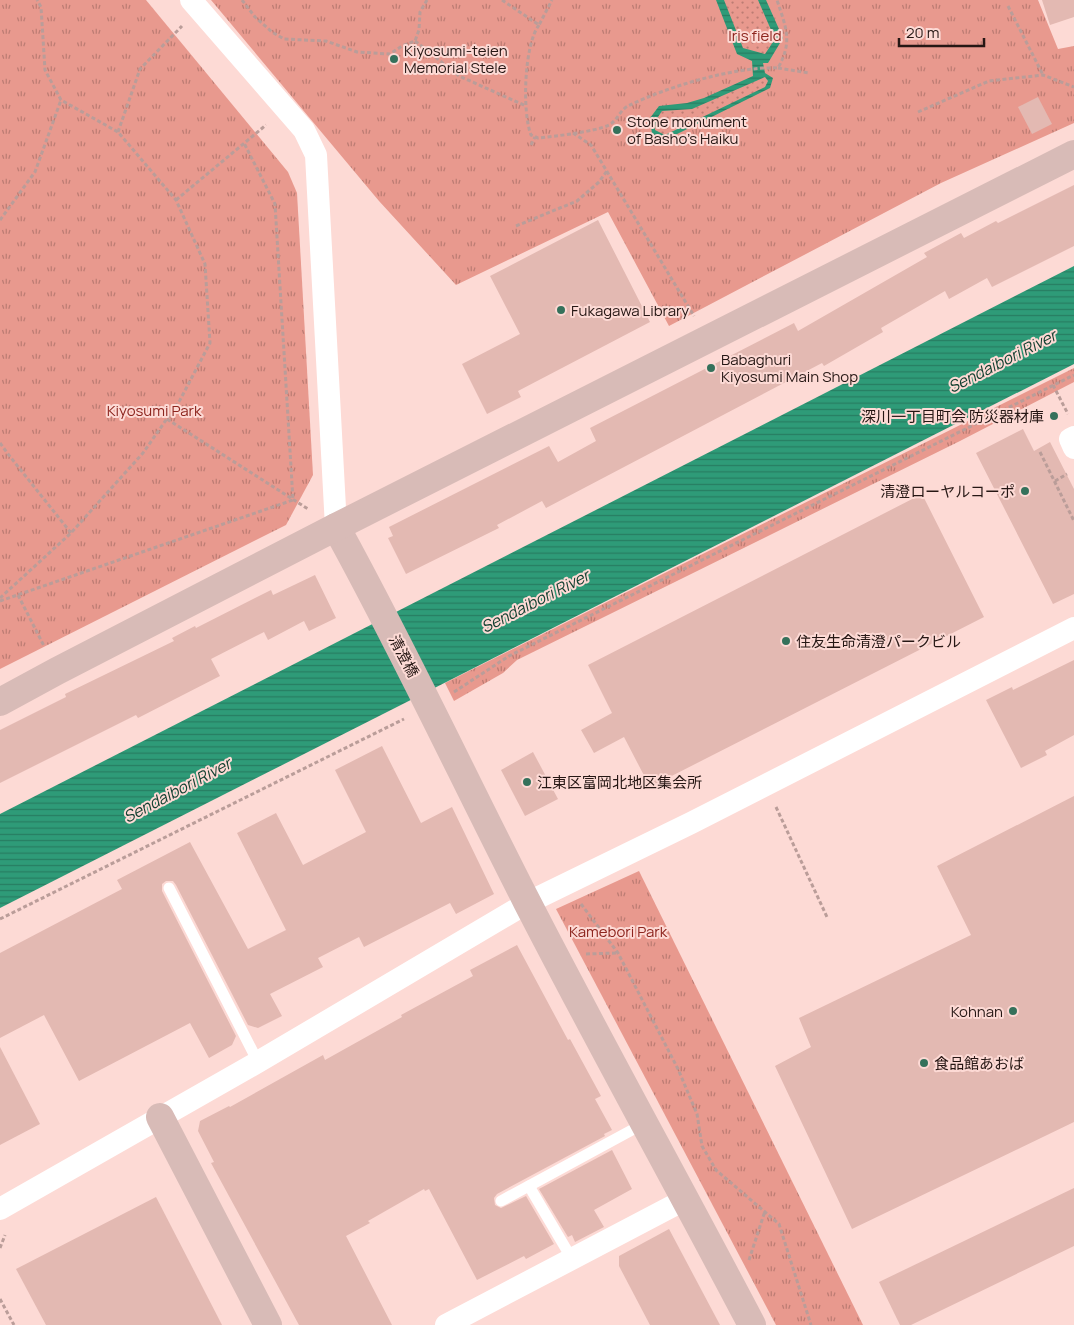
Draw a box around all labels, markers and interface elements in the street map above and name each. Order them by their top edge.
scale bar [899,15,984,47]
text: 20 m [906,22,939,43]
park label: Iris field [728,25,782,46]
place label: Kiyosumi-teien Memorial Stele [404,40,508,78]
marker: Kiyosumi-teien Memorial Stele [388,53,400,65]
place label: Stone monument of Basho’s Haiku [627,111,747,149]
marker: Stone monument of Basho’s Haiku [611,124,623,136]
place label: Fukagawa Library [571,300,689,321]
marker: Fukagawa Library [555,304,567,316]
water label: Sendaibori River [944,323,1062,398]
place label: Babaghuri Kiyosumi Main Shop [721,349,858,387]
marker: Babaghuri Kiyosumi Main Shop [705,362,717,374]
park label: Kiyosumi Park [107,400,202,421]
place label: 深川一丁目町会 防災器材庫 [861,406,1044,427]
marker: 深川一丁目町会 防災器材庫 [1048,410,1060,422]
place label: 清澄ローヤルコーポ [880,481,1015,502]
marker: 清澄ローヤルコーポ [1019,485,1031,497]
water label: Sendaibori River [477,563,595,638]
street label: 清澄橋 [384,631,424,681]
place label: 住友生命清澄パークビル [796,631,961,652]
marker: 住友生命清澄パークビル [780,635,792,647]
water label: Sendaibori River [119,751,237,828]
place label: 江東区富岡北地区集会所 [537,772,702,793]
marker: 江東区富岡北地区集会所 [521,776,533,788]
park label: Kamebori Park [569,921,668,942]
place label: Kohnan [951,1001,1003,1022]
marker: Kohnan [1007,1005,1019,1017]
place label: 食品館あおば [934,1053,1024,1074]
marker: 食品館あおば [918,1057,930,1069]

